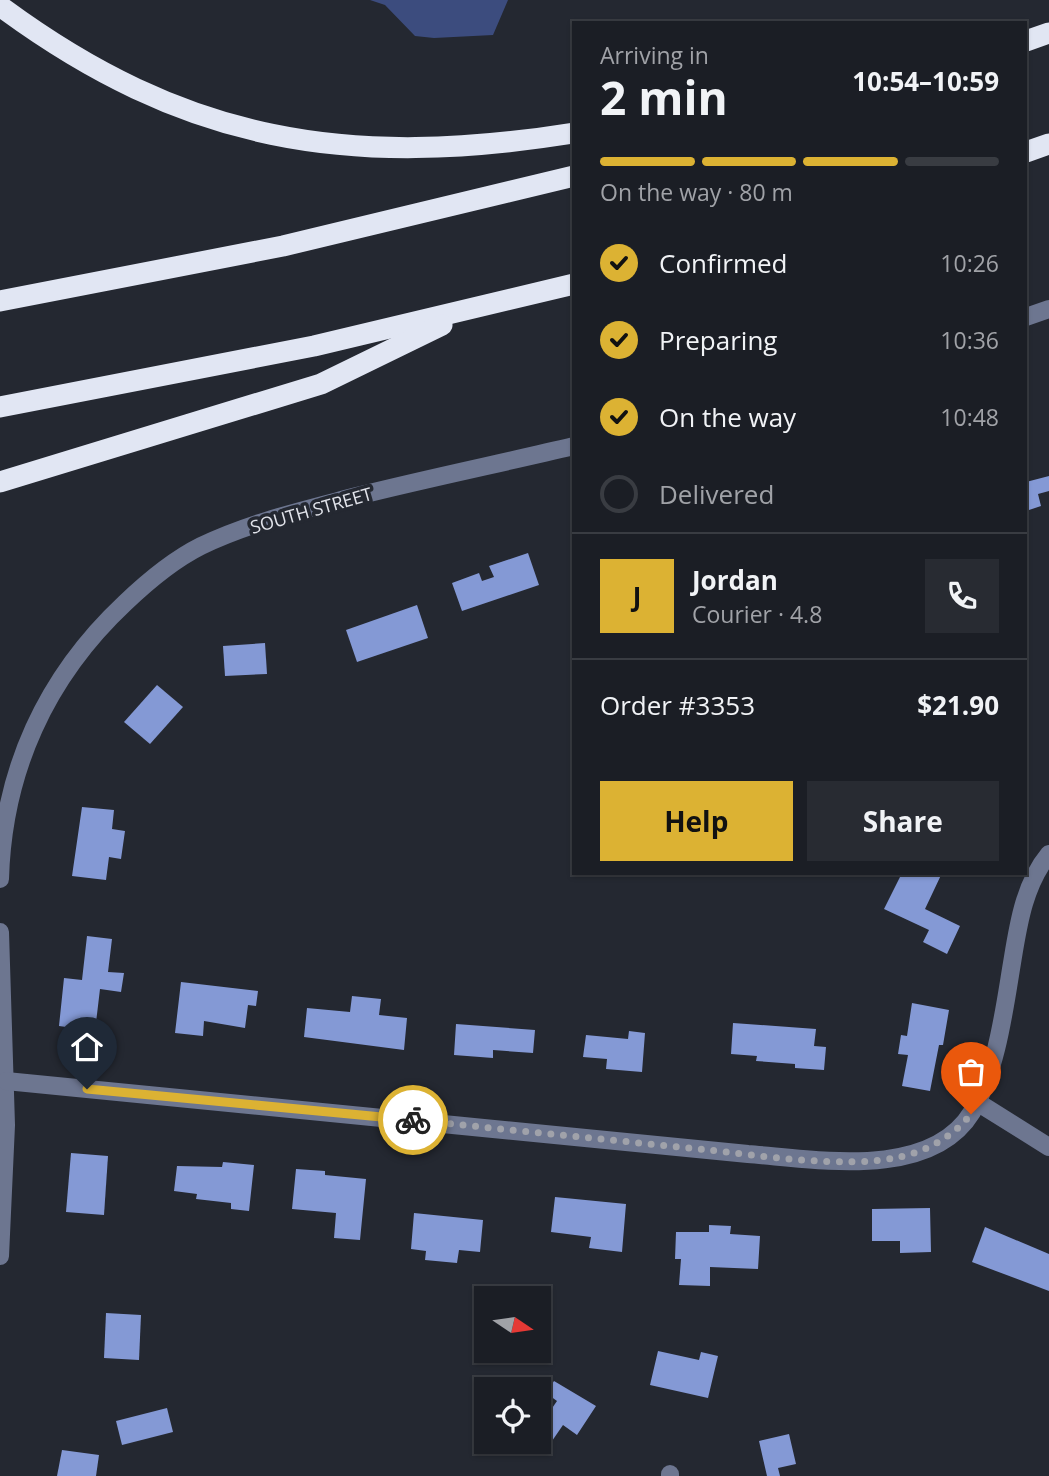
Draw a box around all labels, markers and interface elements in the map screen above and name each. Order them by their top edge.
text: Arriving in [600,39,709,71]
text: 10:54–10:59 [852,63,999,99]
text: 2 min [600,66,728,128]
text: On the way · 80 m [600,176,793,208]
icon: check [600,244,638,282]
text: Confirmed [659,245,787,281]
text: 10:26 [940,247,999,279]
icon: check [600,321,638,359]
text: Preparing [659,322,777,358]
text: 10:36 [940,324,999,356]
icon: check [600,398,638,436]
text: On the way [659,399,796,435]
text: 10:48 [940,401,999,433]
text: Delivered [659,476,774,512]
street label: SOUTH STREET [247,481,375,539]
button: phone [925,559,999,633]
text: Jordan [692,562,778,598]
text: J [633,578,641,614]
text: Courier · 4.8 [692,598,822,630]
text: Order #3353 [600,687,755,723]
text: $21.90 [917,687,999,723]
button: Help [600,781,793,861]
button: Share [807,781,999,861]
pin [57,1017,117,1089]
icon: home [68,1028,106,1066]
pin [941,1042,1001,1114]
icon: bag [952,1053,990,1091]
courier [378,1085,448,1155]
icon: bike [394,1101,432,1139]
north arrow [474,1286,551,1363]
map controls [474,1286,551,1454]
button: locate [474,1377,551,1454]

